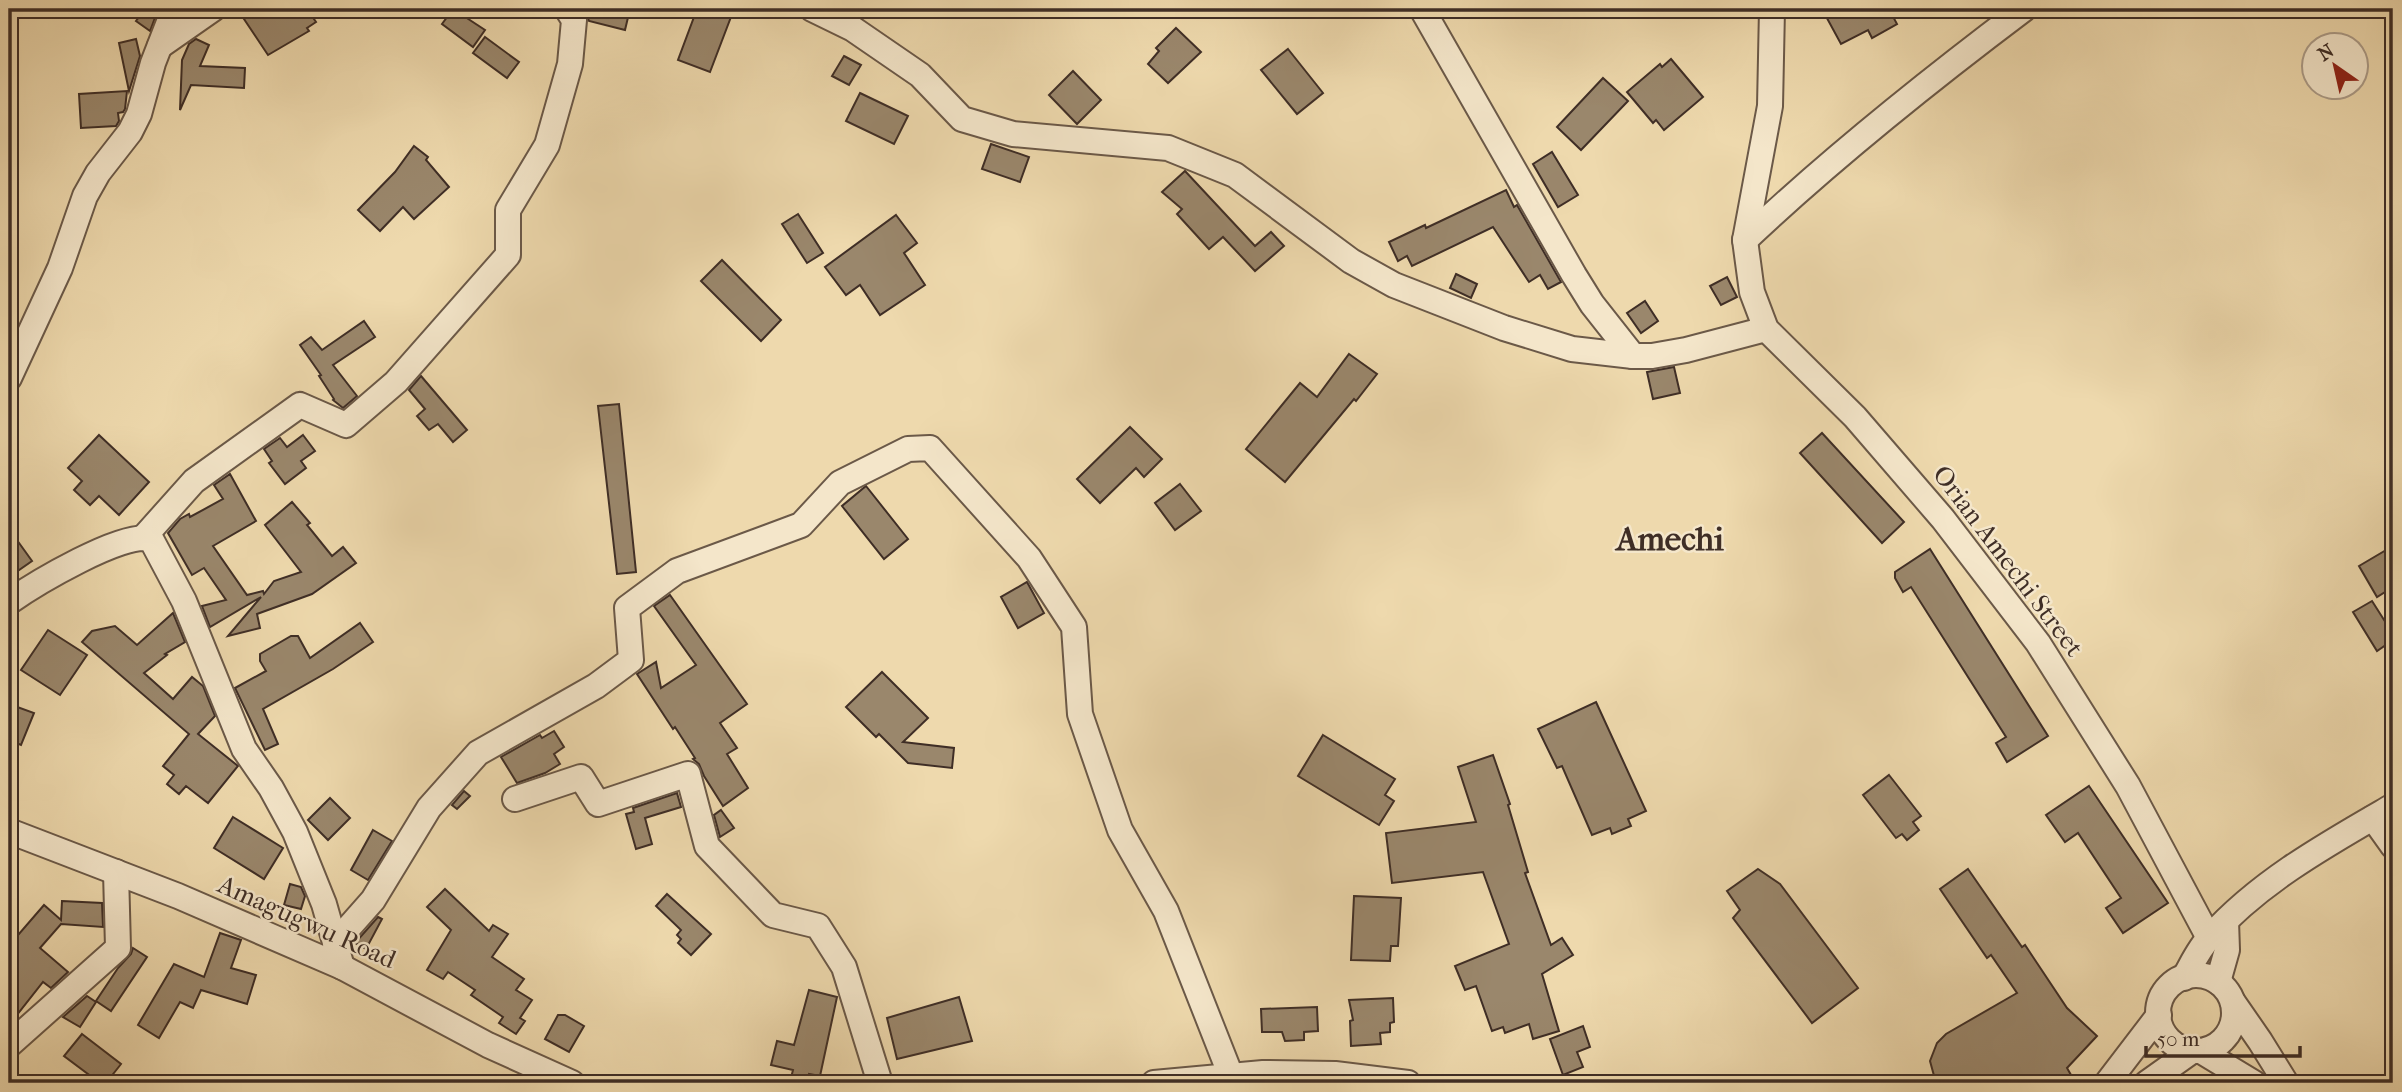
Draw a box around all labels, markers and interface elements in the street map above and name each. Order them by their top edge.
north arrow [2300,32,2370,102]
text: N [2314,39,2339,66]
street label: Orian Amechi Street [1926,459,2090,663]
district label: Amechi [1614,520,1724,559]
street label: Amagugwu Road [212,868,402,975]
scale bar [2146,1015,2300,1059]
text: 50 m [2157,1027,2200,1051]

